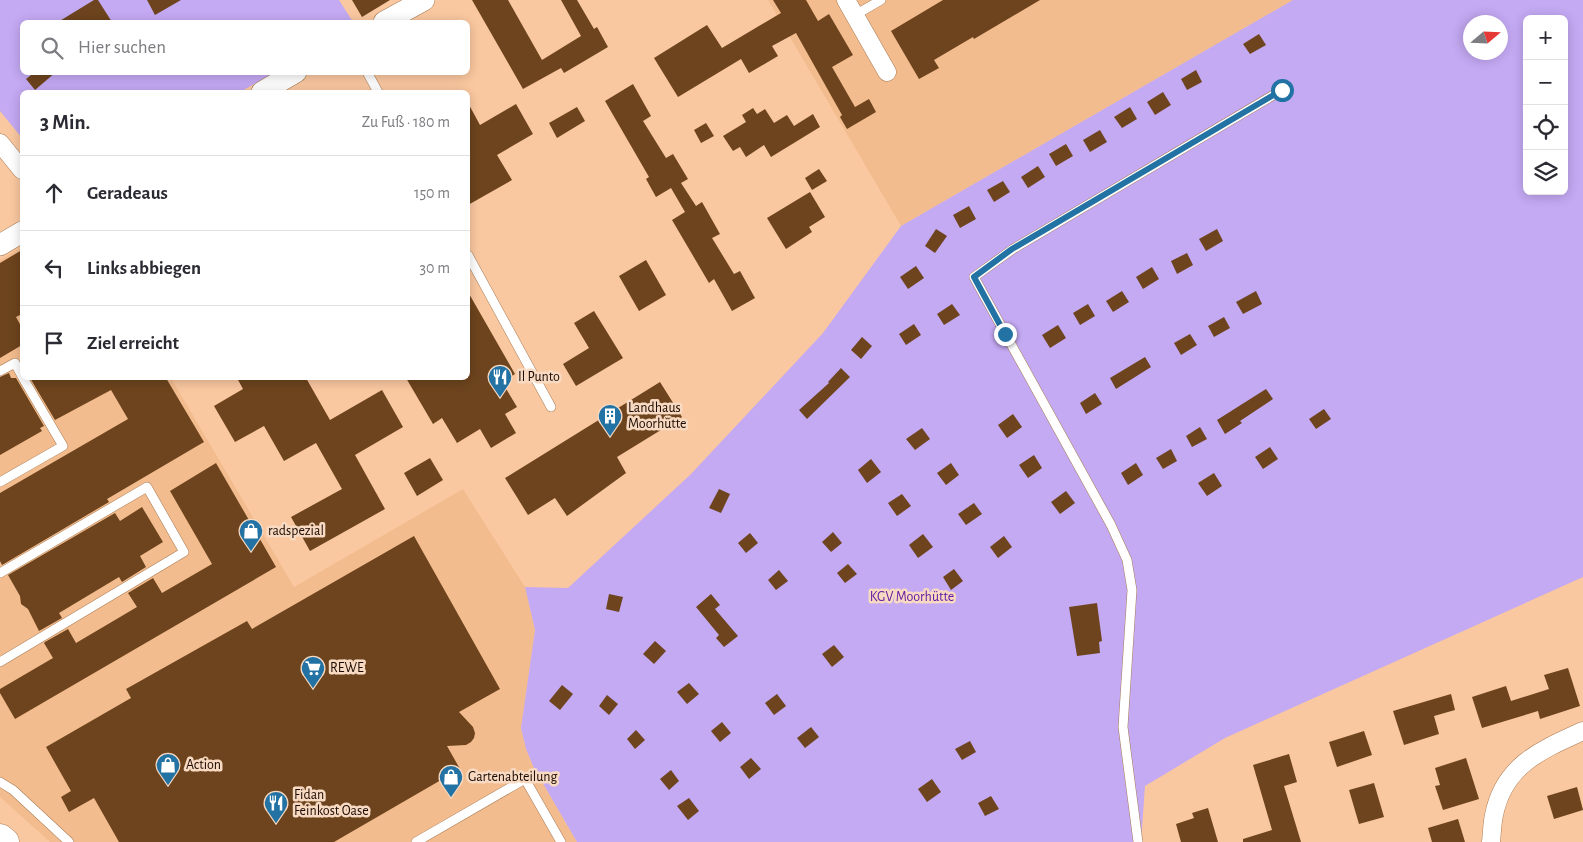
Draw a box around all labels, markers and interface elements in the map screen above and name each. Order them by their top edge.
north arrow [1463,15,1508,60]
map controls [1523,15,1568,195]
button: + [1523,15,1568,60]
search box [20,20,470,75]
icon: search [38,34,66,62]
text: Hier suchen [78,38,166,57]
button: − [1523,60,1568,105]
route start [1271,79,1294,102]
button: locate [1523,105,1568,150]
text: 3 Min. [40,112,90,133]
text: Zu Fuß · 180 m [362,114,450,130]
button: layers [1523,150,1568,195]
icon: ahead [40,179,68,207]
text: Geradeaus [87,184,168,203]
text: 150 m [414,185,450,201]
icon: left [40,254,68,282]
text: Links abbiegen [87,259,201,278]
text: 30 m [420,260,450,276]
route end [994,323,1017,346]
icon: arrive [40,329,68,357]
text: Ziel erreicht [87,334,179,353]
restaurant icon: Il Punto [487,364,513,398]
place label: Il Punto [518,370,560,384]
place label: Landhaus Moorhütte [628,401,687,431]
building icon: Landhaus Moorhütte [597,403,623,437]
shop icon: radspezial [238,518,264,552]
place label: radspezial [268,524,324,538]
park label: KGV Moorhütte [870,590,954,604]
supermarket icon: REWE [300,655,326,689]
place label: REWE [330,661,364,675]
shop icon: Action [155,752,181,786]
place label: Action [186,758,221,772]
shop icon: Gartenabteilung [438,764,464,798]
place label: Gartenabteilung [468,770,558,784]
place label: Fidan Feinkost Oase [294,788,369,818]
restaurant icon: Fidan Feinkost Oase [263,790,289,824]

